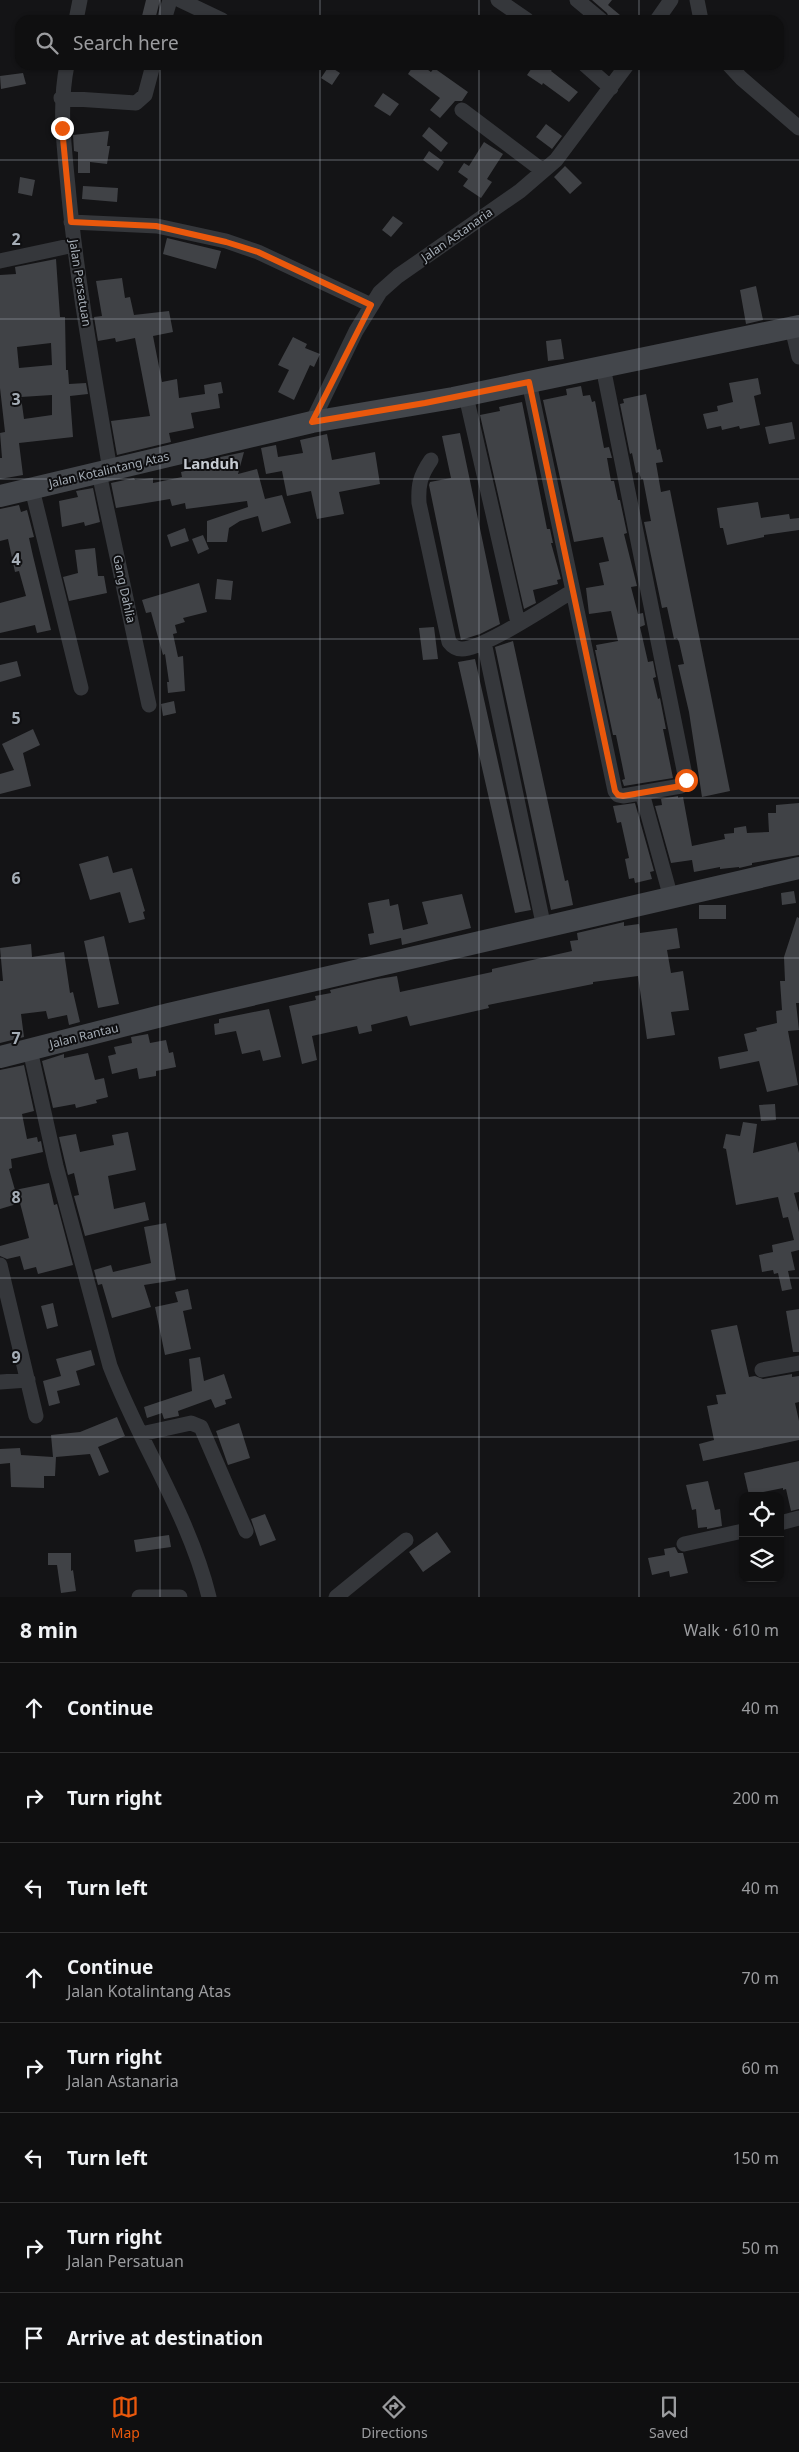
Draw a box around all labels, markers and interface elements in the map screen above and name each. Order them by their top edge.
search box [15,15,784,70]
icon: search [33,29,61,57]
text: Search here [73,30,179,56]
route end [51,117,74,140]
street label: Jalan Astanaria [417,204,496,266]
text: 2 [11,228,21,250]
street label: Jalan Persatuan [65,237,96,328]
text: 3 [11,388,21,410]
street label: Jalan Kotalintang Atas [46,447,171,492]
district label: Landuh [183,453,239,473]
text: 4 [11,548,21,570]
street label: Gang Dahlia [109,553,140,625]
text: 5 [11,707,21,729]
route start [675,769,698,792]
text: 6 [11,867,21,889]
street label: Jalan Rantau [47,1019,120,1053]
text: 7 [11,1027,21,1049]
text: 8 [11,1186,21,1208]
text: 9 [11,1346,21,1368]
map controls [739,1492,784,1582]
button: locate [739,1492,784,1537]
button: layers [739,1537,784,1582]
text: 8 min [20,1616,78,1644]
text: Walk · 610 m [684,1619,779,1641]
icon: ahead [20,1694,48,1722]
text: Continue [67,1695,153,1721]
text: 40 m [742,1697,779,1719]
icon: right [20,1784,48,1812]
text: Turn right [67,1785,162,1811]
text: 200 m [732,1787,779,1809]
icon: left [20,1874,48,1902]
text: Turn left [67,1875,148,1901]
text: 40 m [742,1877,779,1899]
text: Continue [67,1954,153,1980]
icon: ahead [20,1964,48,1992]
text: 70 m [742,1967,779,1989]
text: Jalan Kotalintang Atas [67,1980,231,2002]
text: Turn right [67,2044,162,2070]
icon: right [20,2054,48,2082]
text: 60 m [742,2057,779,2079]
text: Jalan Astanaria [67,2070,179,2092]
icon: left [20,2144,48,2172]
text: Turn left [67,2145,148,2171]
text: 150 m [732,2147,779,2169]
text: Turn right [67,2224,162,2250]
icon: right [20,2234,48,2262]
text: 50 m [742,2237,779,2259]
text: Jalan Persatuan [67,2250,184,2272]
icon: arrive [20,2324,48,2352]
text: Arrive at destination [67,2325,263,2351]
tab: Map [111,2393,140,2442]
tab: Directions [361,2393,428,2442]
tab: Saved [649,2393,688,2442]

